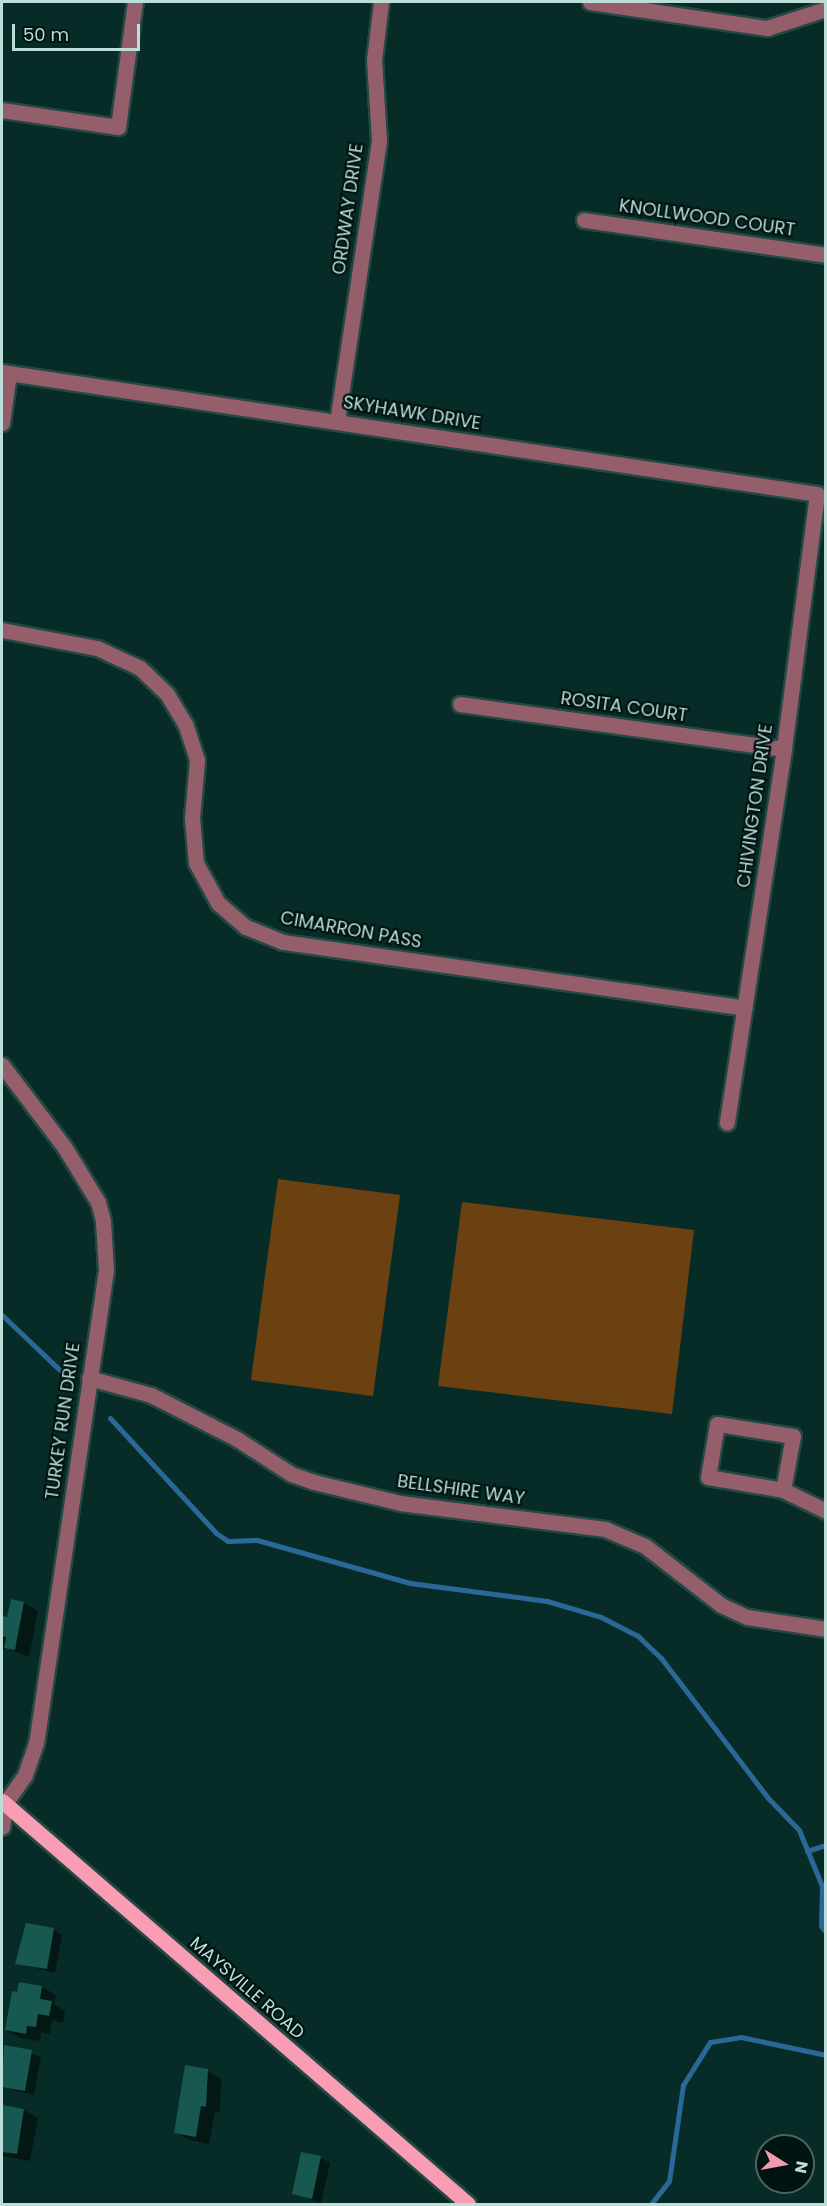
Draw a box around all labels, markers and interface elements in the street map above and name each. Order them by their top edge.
scale bar [15,12,142,50]
text: 50 m [23,22,69,47]
street label: ORDWAY DRIVE [328,142,368,276]
street label: KNOLLWOOD COURT [618,195,796,241]
street label: SKYHAWK DRIVE [342,391,482,435]
street label: ROSITA COURT [559,687,689,727]
street label: CHIVINGTON DRIVE [733,723,777,889]
street label: CIMARRON PASS [279,907,423,953]
street label: TURKEY RUN DRIVE [41,1341,85,1501]
street label: BELLSHIRE WAY [396,1470,526,1510]
street label: MAYSVILLE ROAD [185,1932,309,2044]
north arrow [755,2134,815,2194]
text: N [789,2159,814,2175]

